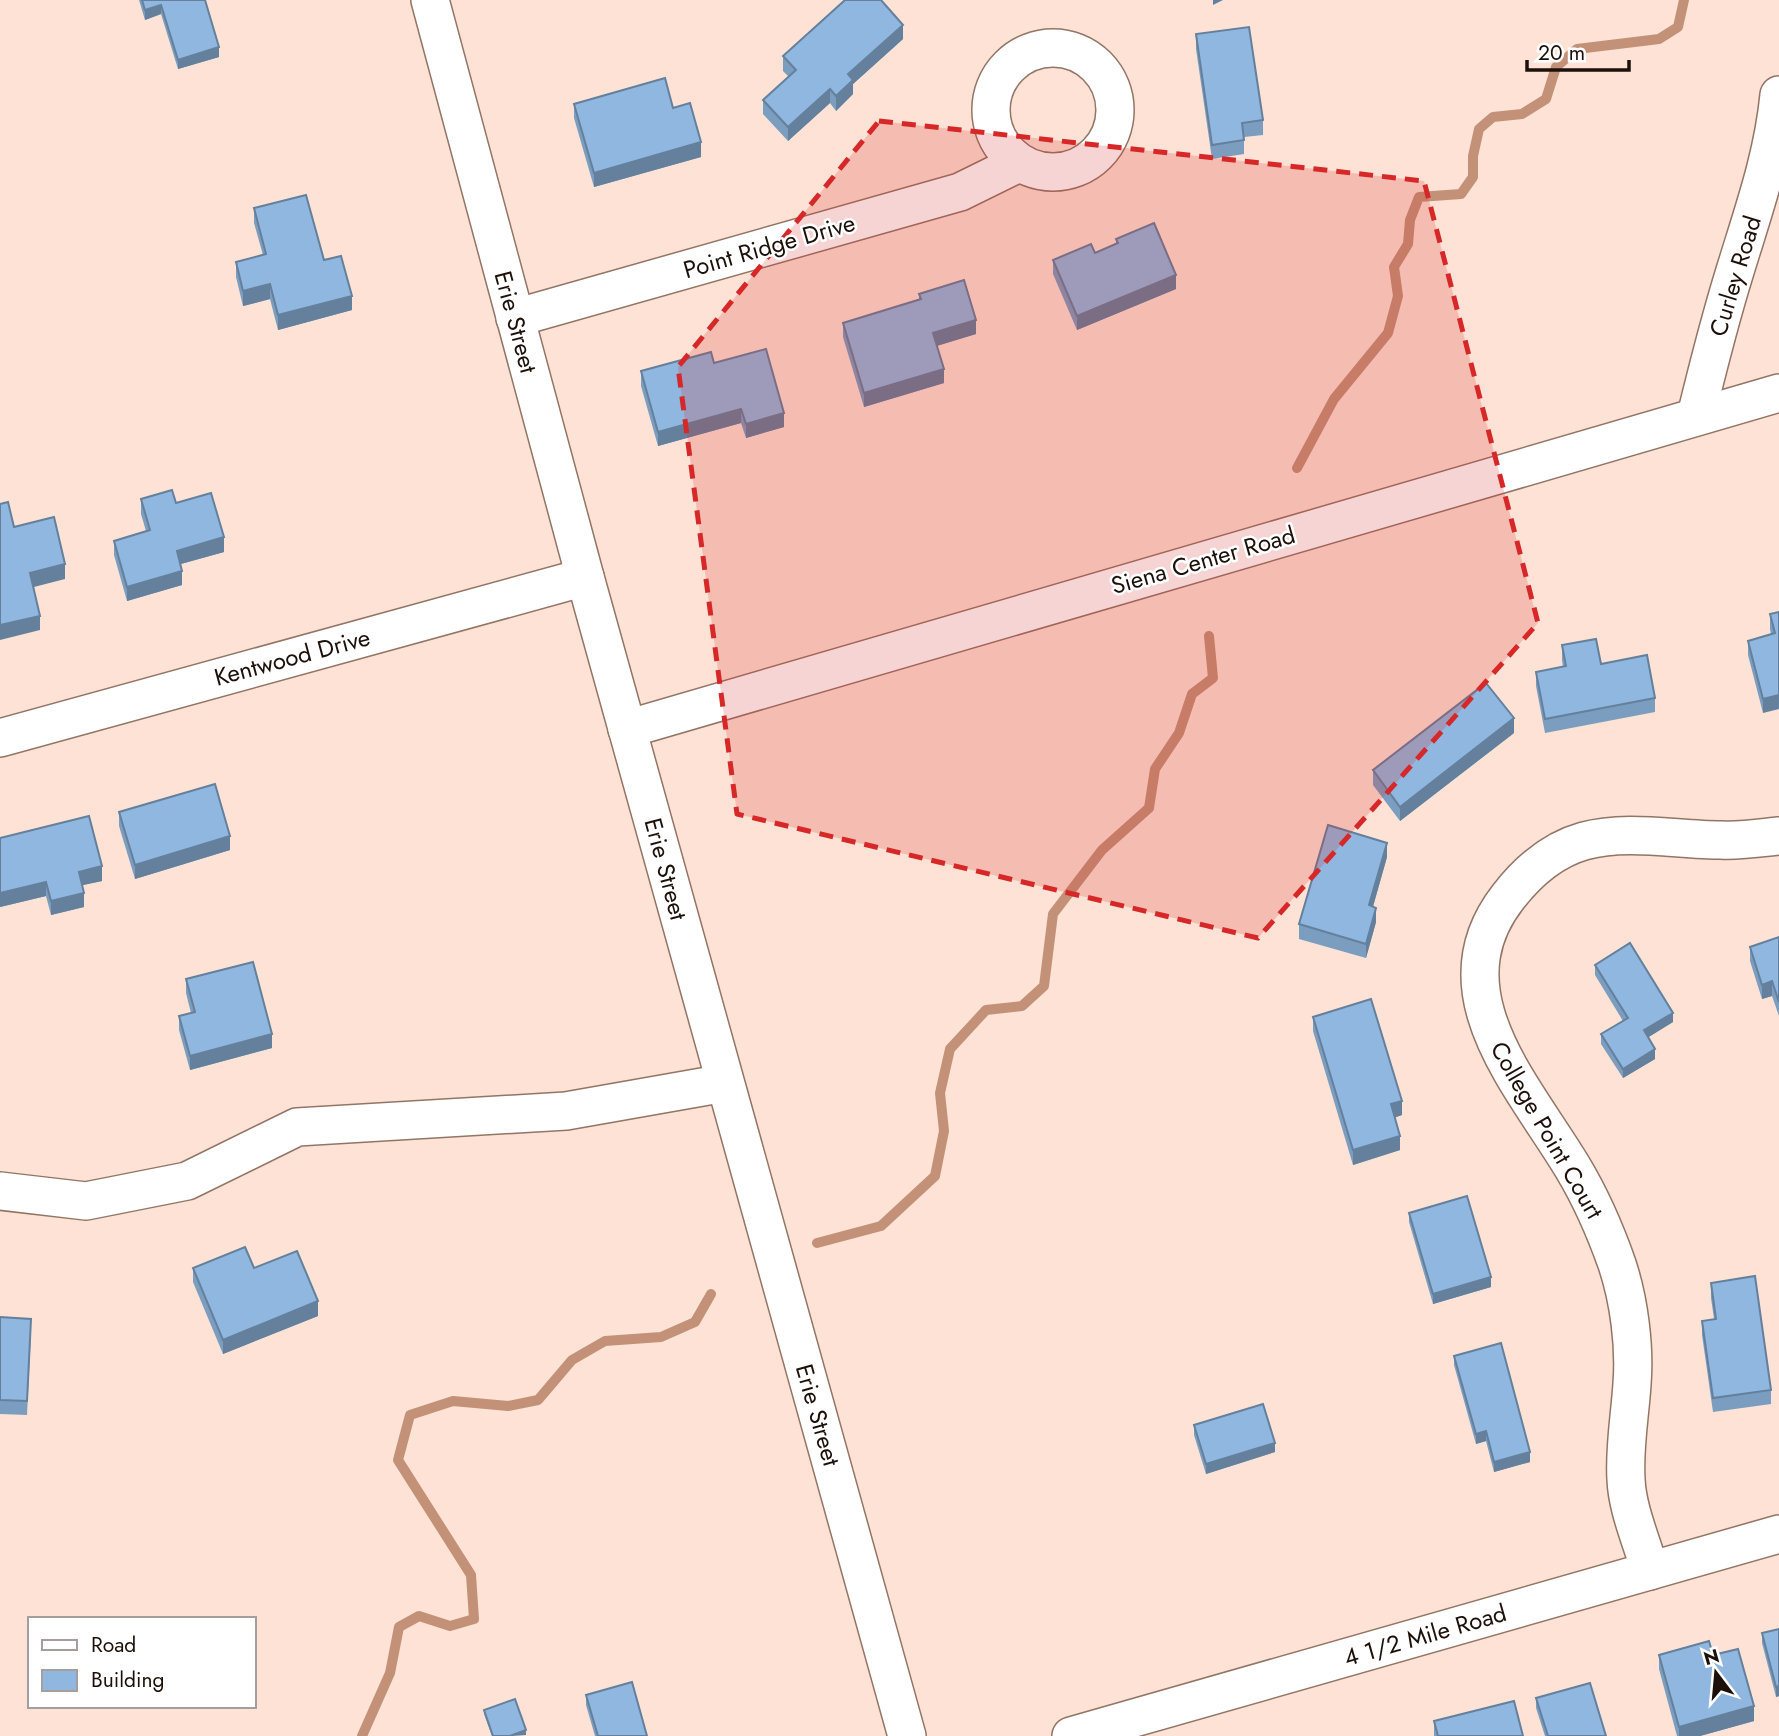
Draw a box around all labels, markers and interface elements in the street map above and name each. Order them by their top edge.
scale bar [1527,28,1628,72]
text: 20 m [1538,38,1585,68]
street label: Point Ridge Drive [679,205,859,287]
street label: Curley Road [1700,211,1770,341]
street label: Erie Street [486,267,546,377]
street label: Siena Center Road [1107,517,1299,603]
street label: Kentwood Drive [210,619,374,695]
street label: Erie Street [636,814,696,924]
street label: College Point Court [1482,1035,1612,1225]
street label: Erie Street [787,1360,849,1470]
street label: 4 1/2 Mile Road [1340,1595,1510,1675]
legend [28,1617,256,1708]
text: Road [91,1630,136,1660]
north arrow [1681,1638,1751,1708]
text: N [1700,1642,1722,1672]
text: Building [91,1665,164,1695]

